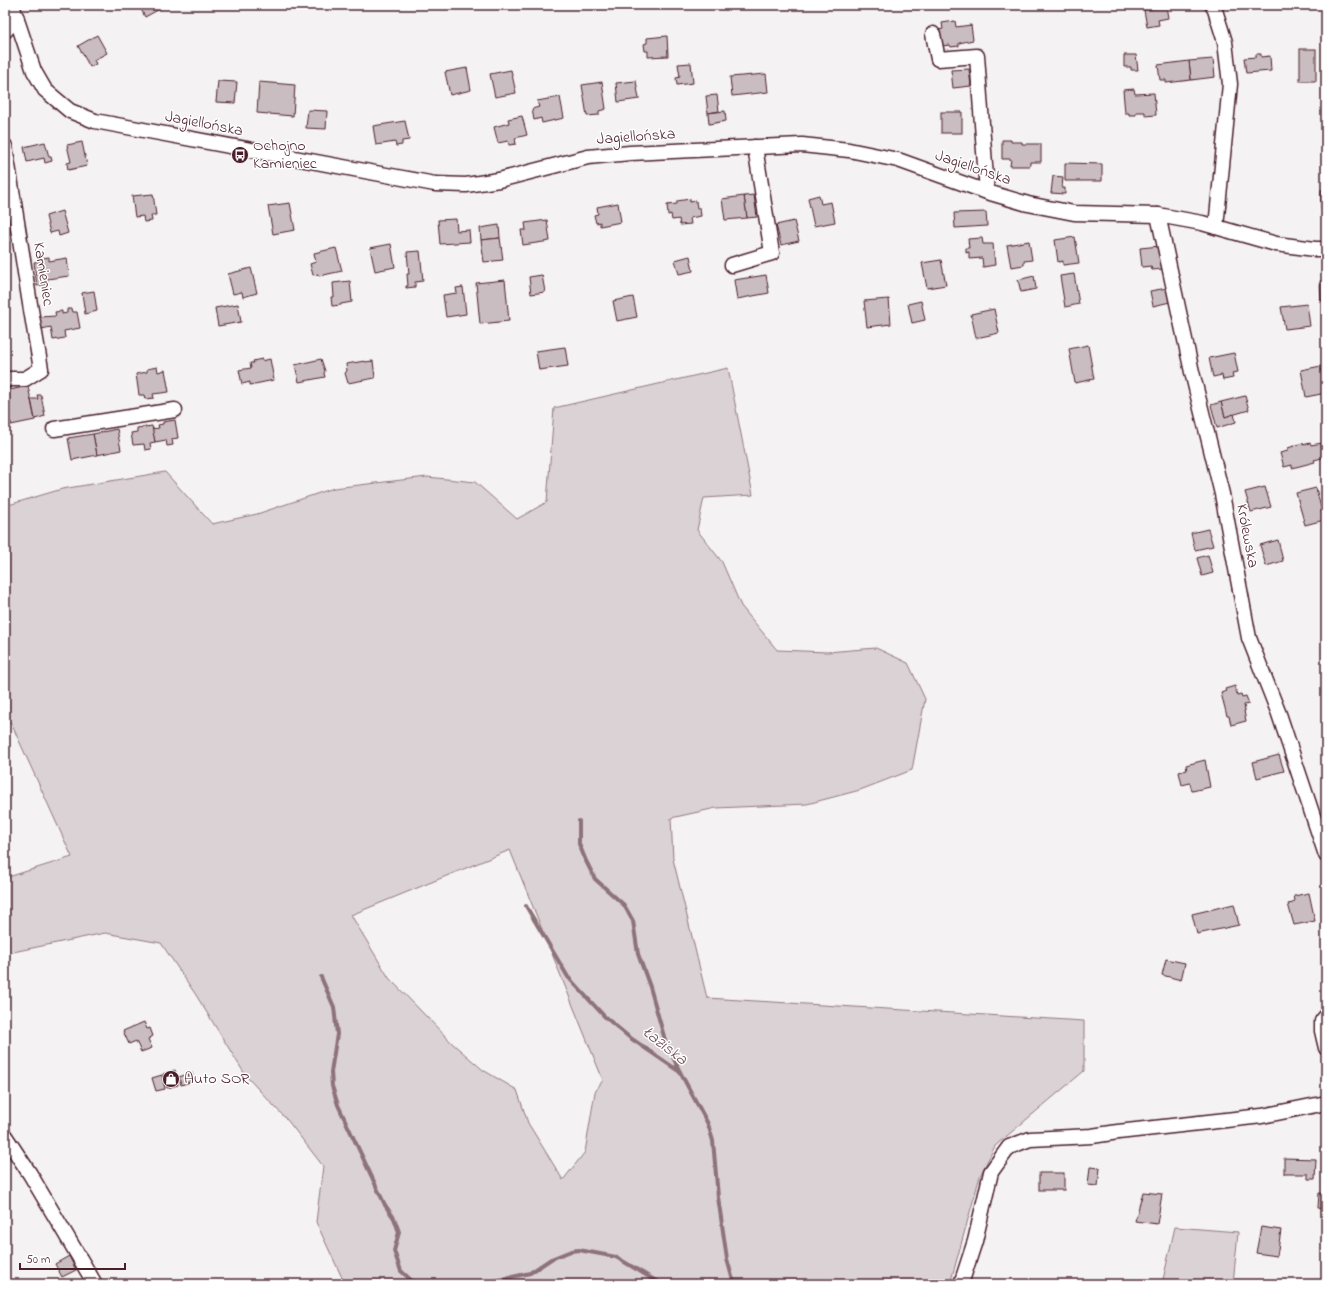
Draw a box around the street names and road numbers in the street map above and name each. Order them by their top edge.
street label: Jagiellońska [163,105,245,143]
street label: Jagiellońska [596,122,676,152]
street label: Jagiellońska [932,144,1014,192]
street label: Kamieniec [26,241,60,308]
street label: Królewska [1229,502,1265,570]

